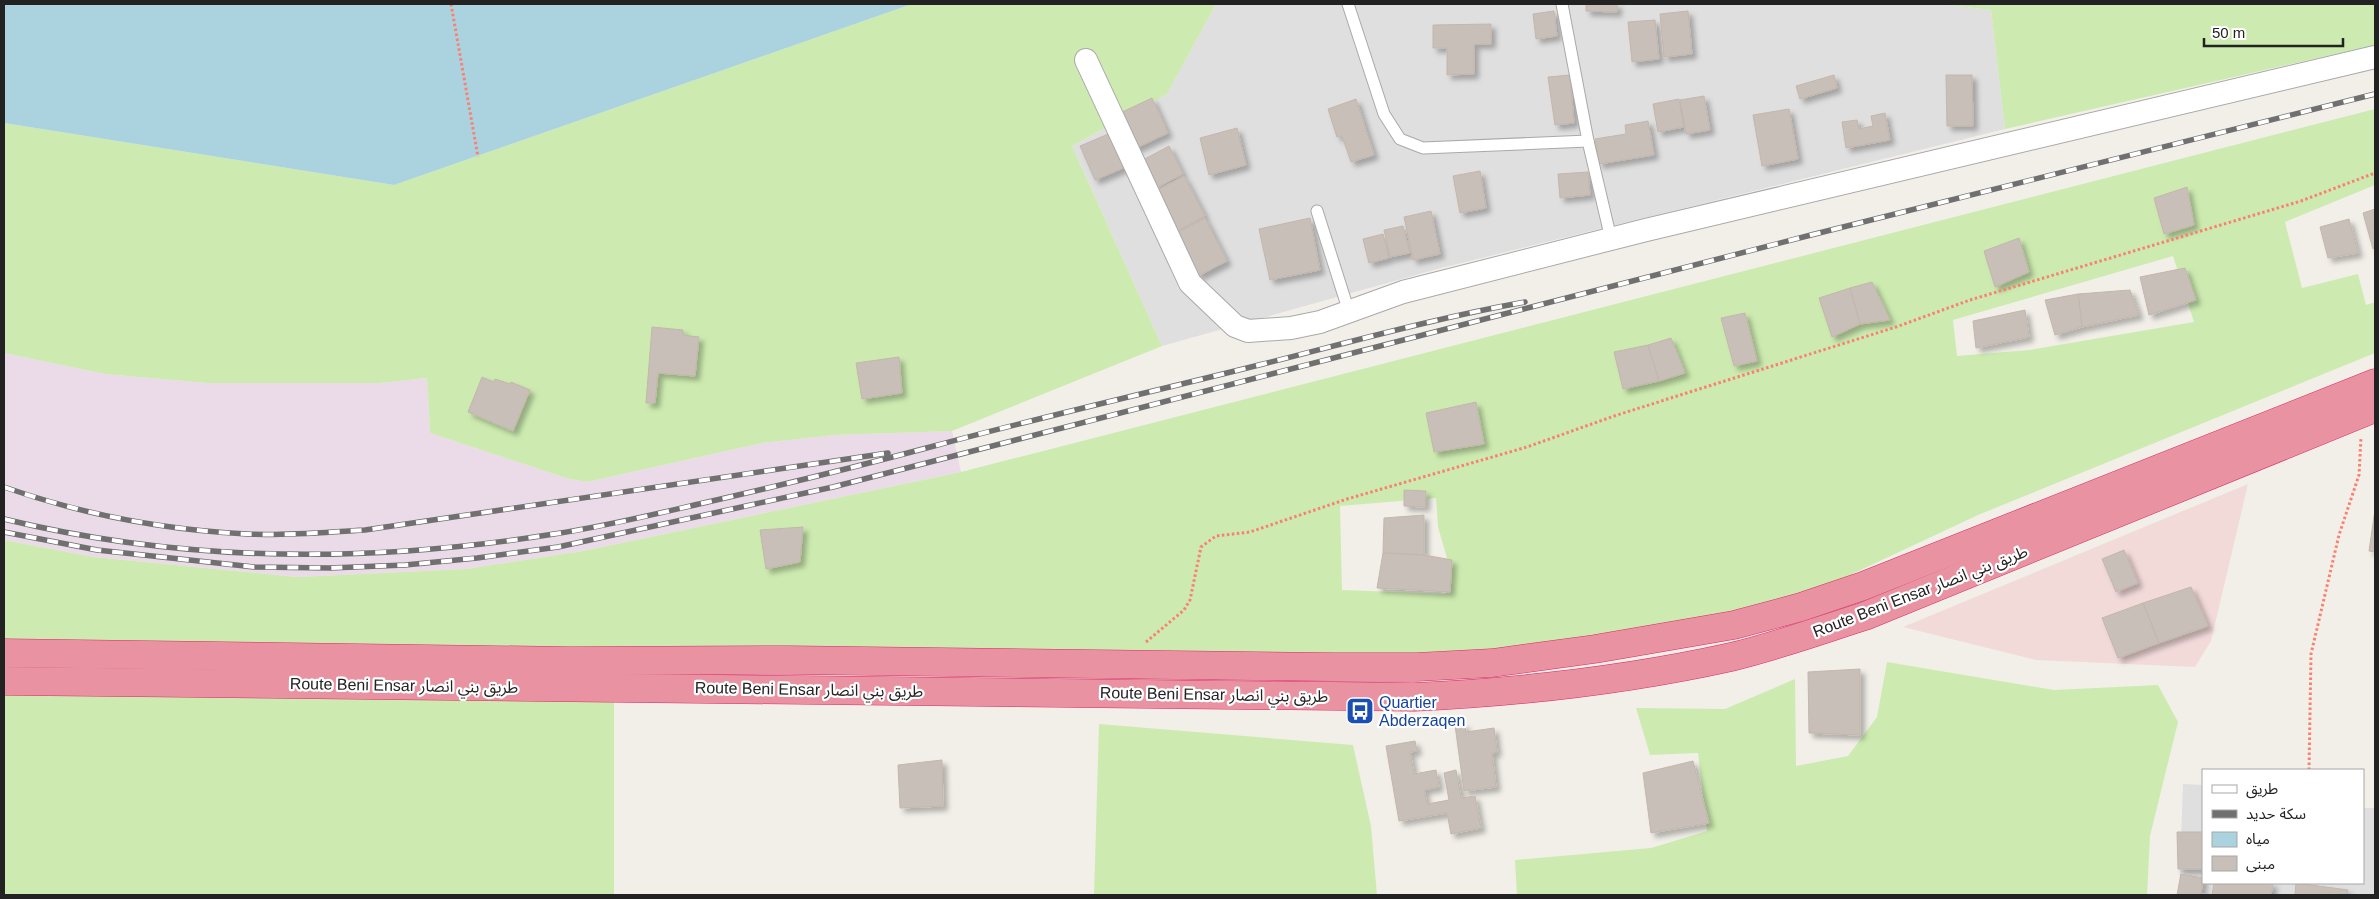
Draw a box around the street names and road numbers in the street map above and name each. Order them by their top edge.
street label: Route Beni Ensar طريق بني انصار [1810,543,2031,644]
street label: Route Beni Ensar طريق بني انصار [290,675,519,700]
street label: Route Beni Ensar طريق بني انصار [695,679,924,704]
street label: Route Beni Ensar طريق بني انصار [1100,684,1329,709]

